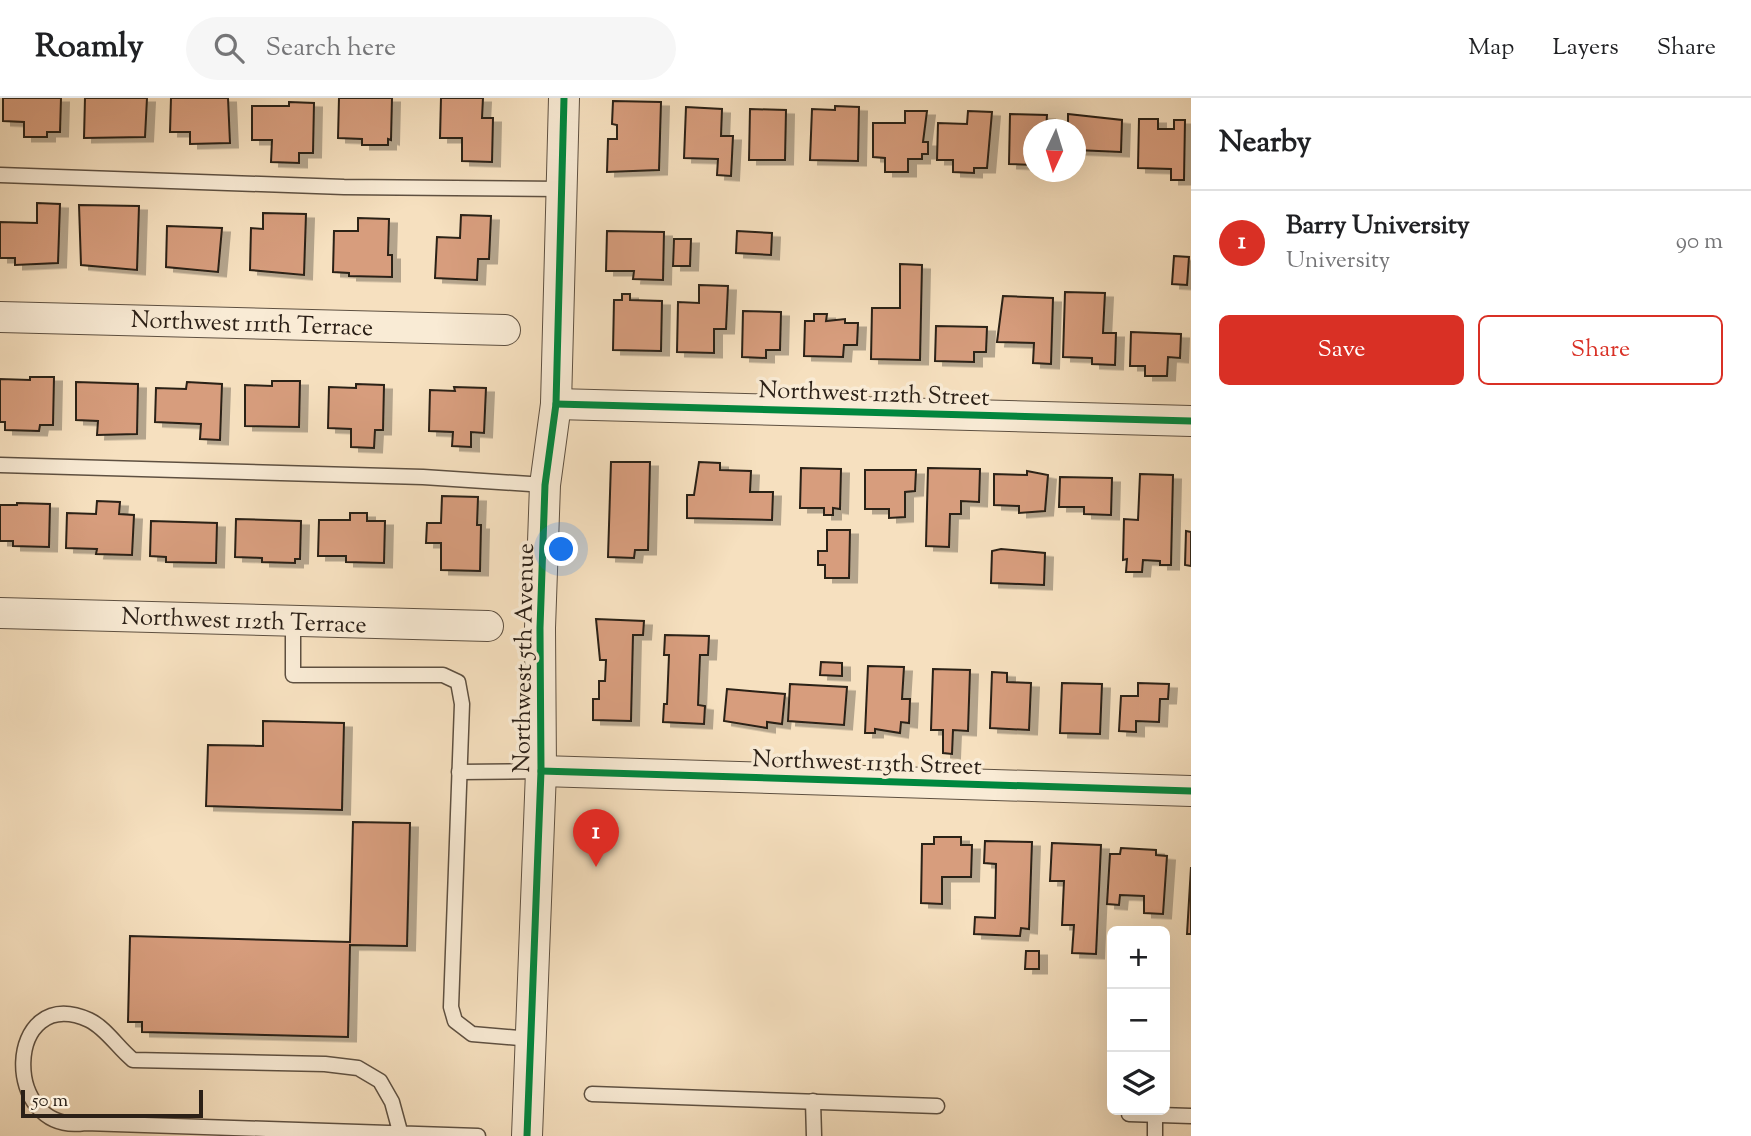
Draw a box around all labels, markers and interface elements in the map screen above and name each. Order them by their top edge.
search box [186,17,676,80]
text: Roamly [35,24,144,72]
icon: search [210,29,248,67]
text: Search here [266,30,396,67]
text: Map [1468,31,1514,65]
text: Layers [1552,31,1619,65]
text: Share [1657,31,1716,65]
north arrow [1023,119,1086,182]
text: Nearby [1219,122,1311,165]
text: Barry University [1286,208,1470,245]
text: 1 [1238,226,1246,259]
text: 90 m [1676,226,1723,259]
text: University [1286,245,1390,278]
street label: Northwest 111th Terrace [130,304,374,346]
button: Save [1219,315,1464,385]
button: Share [1478,315,1723,385]
street label: Northwest 112th Street [758,374,990,416]
your location [544,532,578,566]
street label: Northwest 5th Avenue [506,543,544,773]
street label: Northwest 112th Terrace [121,601,367,643]
street label: Northwest 113th Street [752,743,982,785]
pin: 1 [573,809,619,867]
map controls [1107,926,1170,1115]
button: + [1107,926,1170,989]
button: − [1107,989,1170,1052]
button: layers [1107,1052,1170,1115]
scale bar [21,1087,203,1119]
text: 50 m [32,1088,68,1115]

